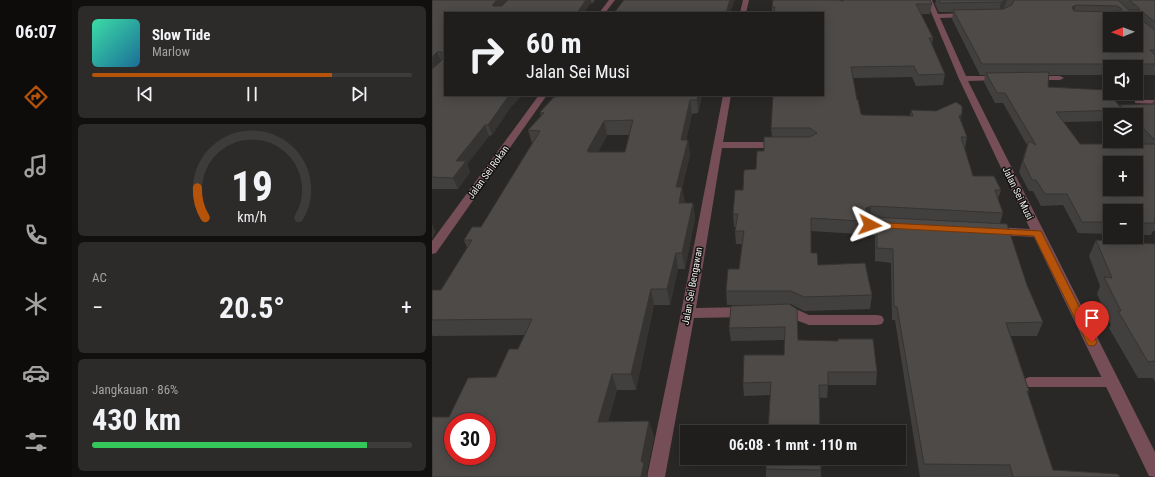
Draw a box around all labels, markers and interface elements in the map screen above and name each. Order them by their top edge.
north arrow [1103,12,1143,52]
map controls [1103,12,1143,244]
text: 06:07 [15,21,57,42]
text: Slow Tide [152,26,210,44]
text: 60 m [526,27,582,60]
icon: right [460,28,512,80]
text: Marlow [152,44,190,59]
button: sound [1103,60,1143,100]
text: Jalan Sei Musi [526,61,630,82]
icon: directions [22,83,50,111]
icon: previous [134,83,156,105]
icon: pause [241,83,263,105]
icon: next [348,83,370,105]
button: layers [1103,108,1143,148]
street label: Jalan Sei Rokan [465,143,511,201]
icon: music [22,152,50,180]
button: + [1103,156,1143,196]
text: 19 [231,161,273,210]
street label: Jalan Sei Musi [1000,165,1036,221]
position arrow [849,204,891,246]
button: − [1103,204,1143,244]
text: km/h [237,208,267,224]
icon: phone [22,221,50,249]
street label: Jalan Sei Bengawan [680,246,704,326]
text: AC [92,270,107,285]
icon: climate [22,290,50,318]
text: 20.5° [219,290,285,325]
text: − [92,295,103,320]
text: + [401,295,412,320]
pin [1075,301,1109,342]
icon: arrive [1081,307,1103,329]
icon: car [22,359,50,387]
text: Jangkauan · 86% [92,382,178,397]
text: 430 km [92,402,181,437]
speed limit sign: 30 [444,413,496,465]
icon: filters [22,428,50,456]
text: 06:08 · 1 mnt · 110 m [729,436,857,454]

